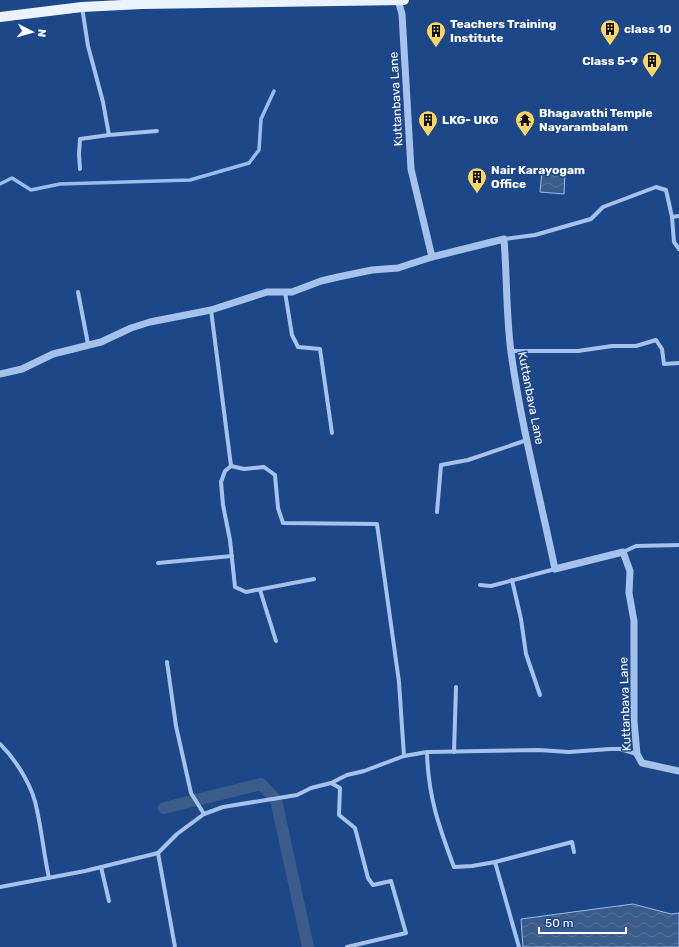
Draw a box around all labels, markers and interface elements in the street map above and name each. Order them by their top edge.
north arrow [12,12,52,52]
place label: Teachers Training Institute [450,17,556,45]
building icon: class 10 [599,18,621,46]
building icon: Teachers Training Institute [425,20,447,48]
place label: class 10 [624,22,672,36]
text: N [35,28,48,38]
building icon: Class 5-9 [641,50,663,78]
street label: Kuttanbava Lane [387,51,405,147]
place label: Class 5-9 [582,54,638,68]
place label: Bhagavathi Temple Nayarambalam [539,106,653,134]
building icon: LKG- UKG [417,109,439,137]
temple icon: Bhagavathi Temple Nayarambalam [514,109,536,137]
place label: LKG- UKG [442,113,499,127]
place label: Nair Karayogam Office [491,163,585,191]
building icon: Nair Karayogam Office [466,166,488,194]
street label: Kuttanbava Lane [515,350,547,446]
street label: Kuttanbava Lane [616,656,634,751]
scale bar [539,909,626,935]
text: 50 m [545,916,573,930]

